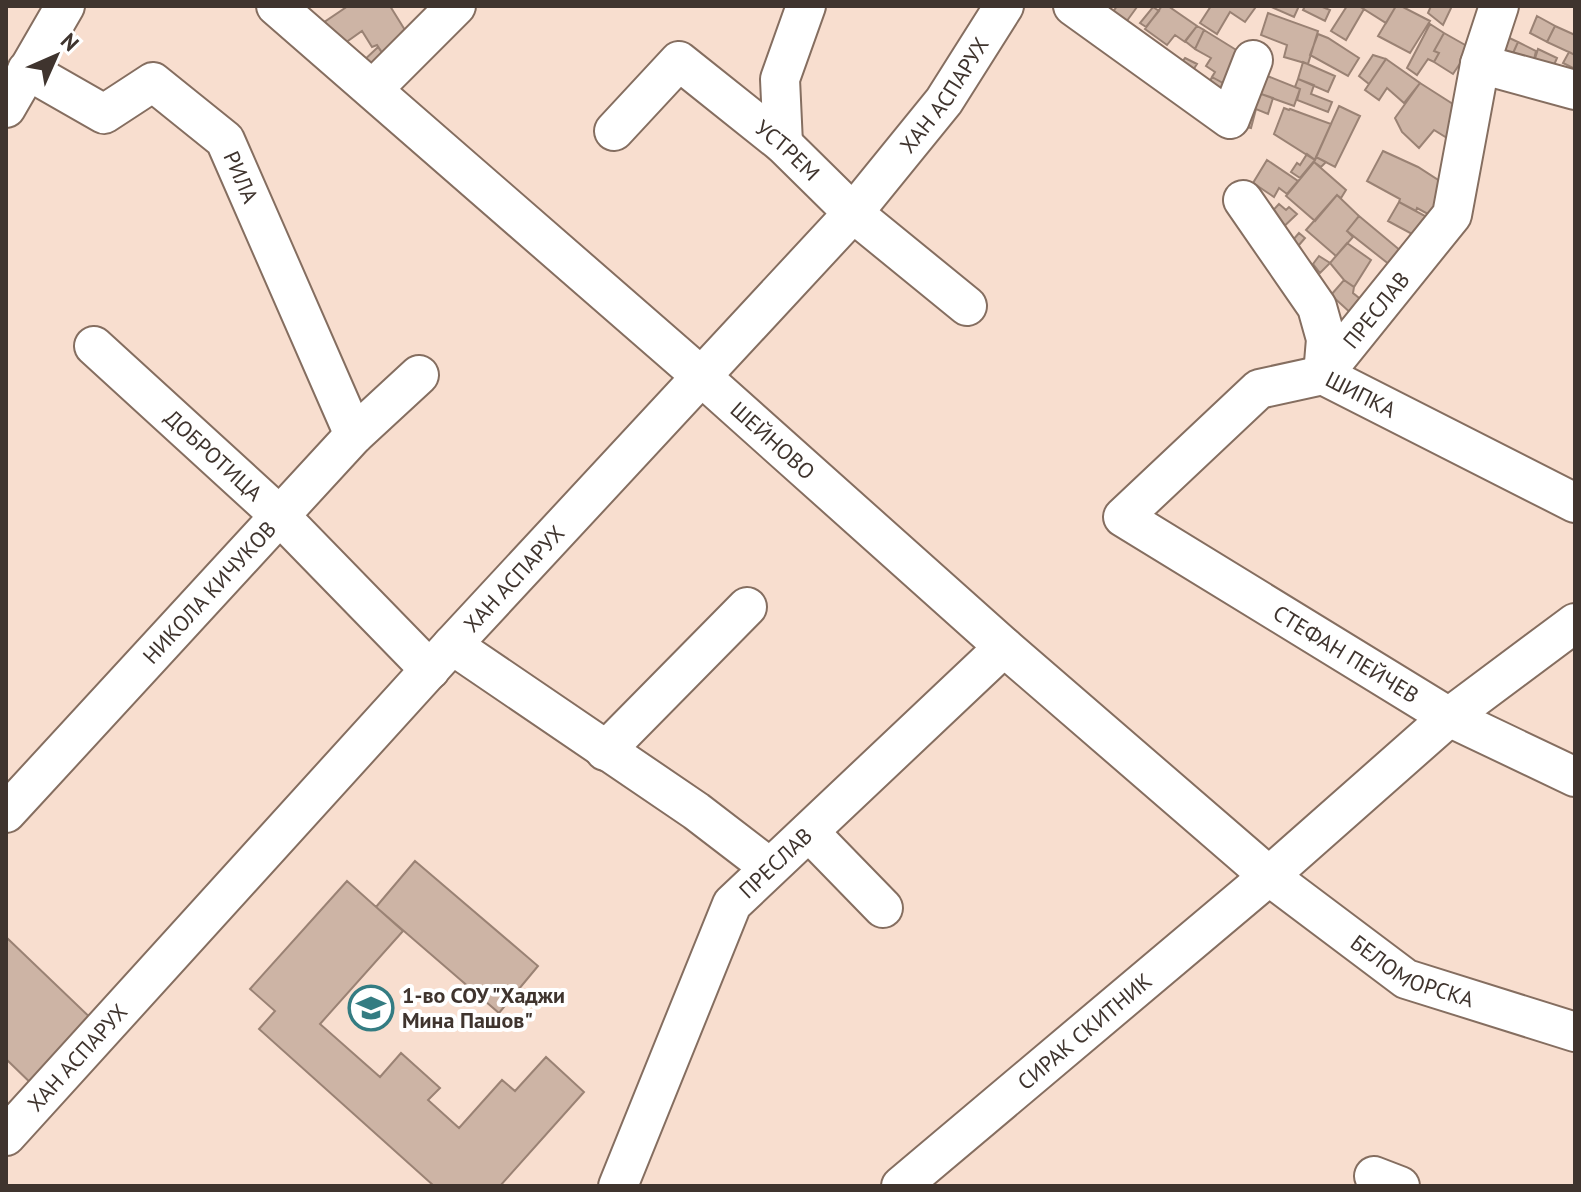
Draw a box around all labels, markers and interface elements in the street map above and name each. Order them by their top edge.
north arrow [16,16,96,96]
text: N [55,27,85,57]
street label: ХАН АСПАРУХ [894,32,995,159]
street label: УСТРЕМ [750,113,826,186]
street label: РИЛА [218,147,265,207]
street label: ПРЕСЛАВ [1337,266,1415,354]
street label: ШИПКА [1321,365,1401,424]
street label: ШЕЙНОВО [725,395,821,485]
street label: ДОБРОТИЦА [159,404,268,507]
street label: НИКОЛА КИЧУКОВ [137,515,282,669]
street label: ХАН АСПАРУХ [457,519,570,638]
street label: СТЕФАН ПЕЙЧЕВ [1268,599,1424,709]
street label: ПРЕСЛАВ [733,822,818,904]
street label: БЕЛОМОРСКА [1345,928,1477,1013]
street label: СИРАК СКИТНИК [1012,967,1157,1096]
place label: 1-во СОУ "Хаджи Мина Пашов" [402,981,565,1034]
school or university icon: 1-во СОУ "Хаджи Мина Пашов" [347,984,395,1032]
street label: ХАН АСПАРУХ [21,998,133,1117]

